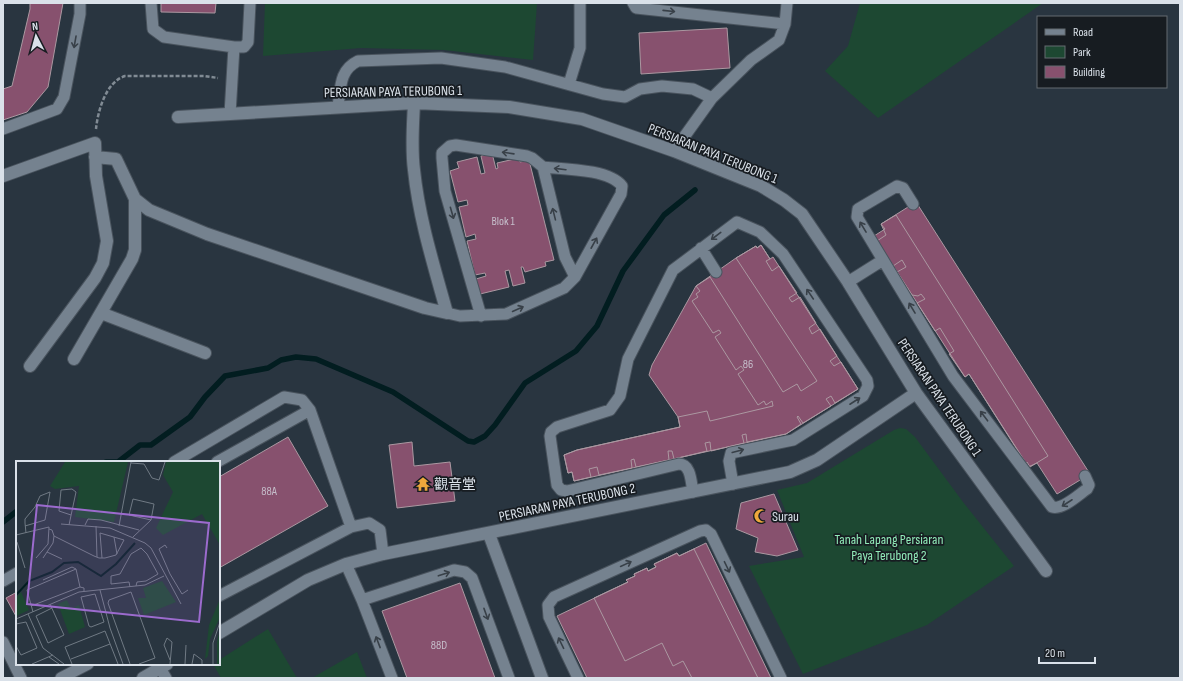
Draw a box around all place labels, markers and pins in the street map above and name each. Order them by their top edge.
temple icon: 觀音堂 [415,476,431,492]
place label: 觀音堂 [434,476,476,493]
mosque icon: Surau [753,508,769,524]
place label: Surau [772,508,799,525]

